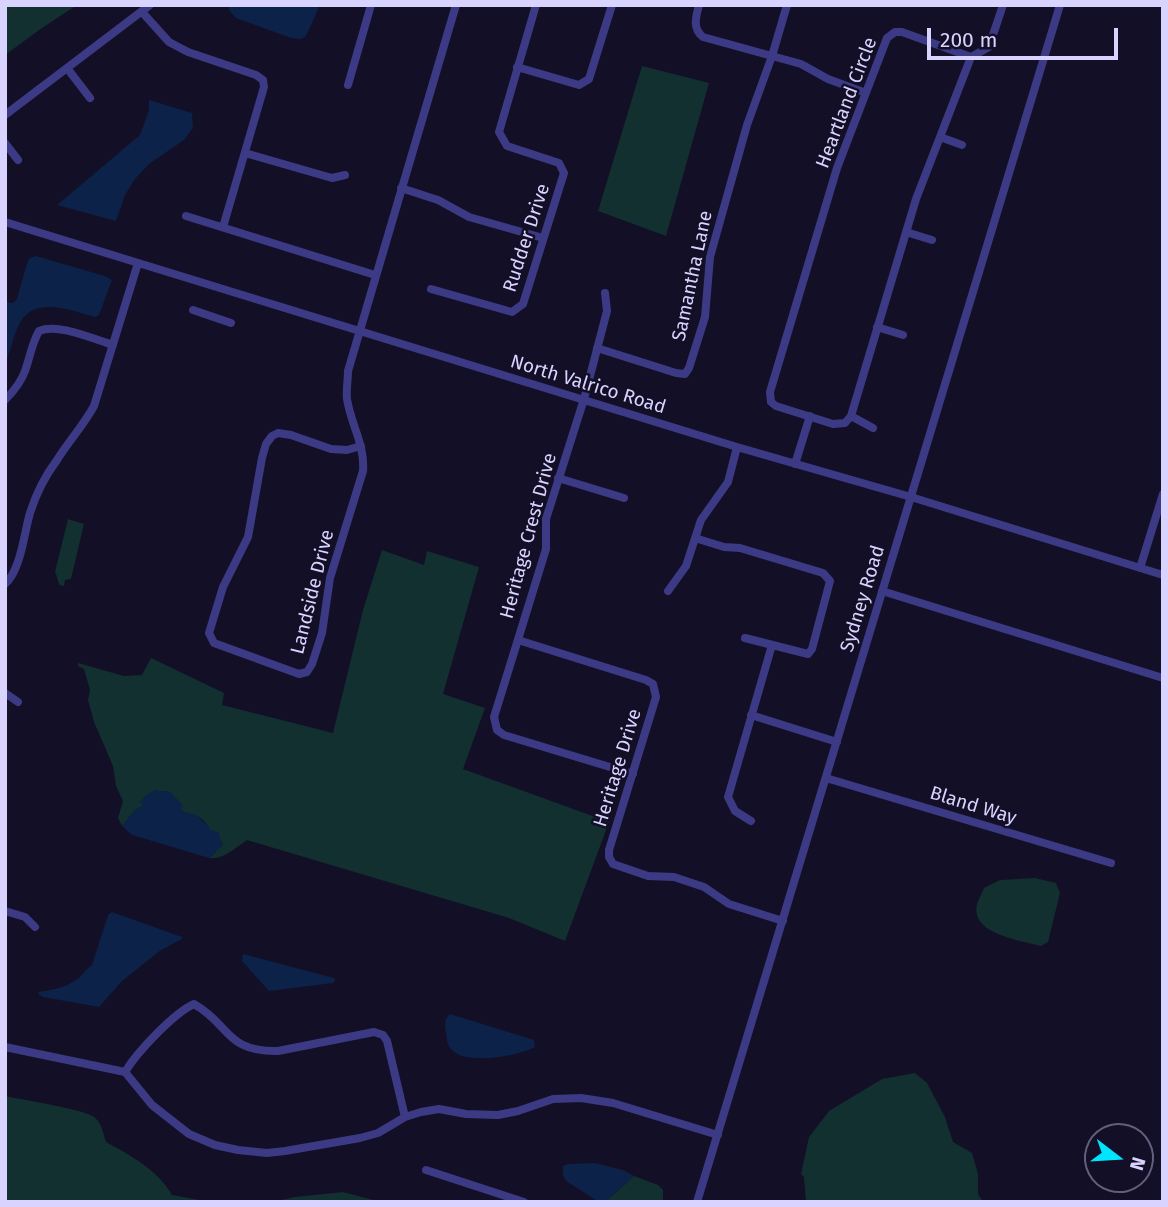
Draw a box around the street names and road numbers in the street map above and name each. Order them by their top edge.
street label: Heartland Circle [812,34,882,172]
street label: Rudder Drive [499,181,555,295]
street label: Samantha Lane [668,209,718,343]
street label: North Valrico Road [508,351,668,419]
street label: Heritage Crest Drive [496,451,562,621]
street label: Landside Drive [286,527,340,657]
street label: Sydney Road [836,543,890,655]
street label: Heritage Drive [589,706,647,830]
street label: Bland Way [927,782,1019,830]

